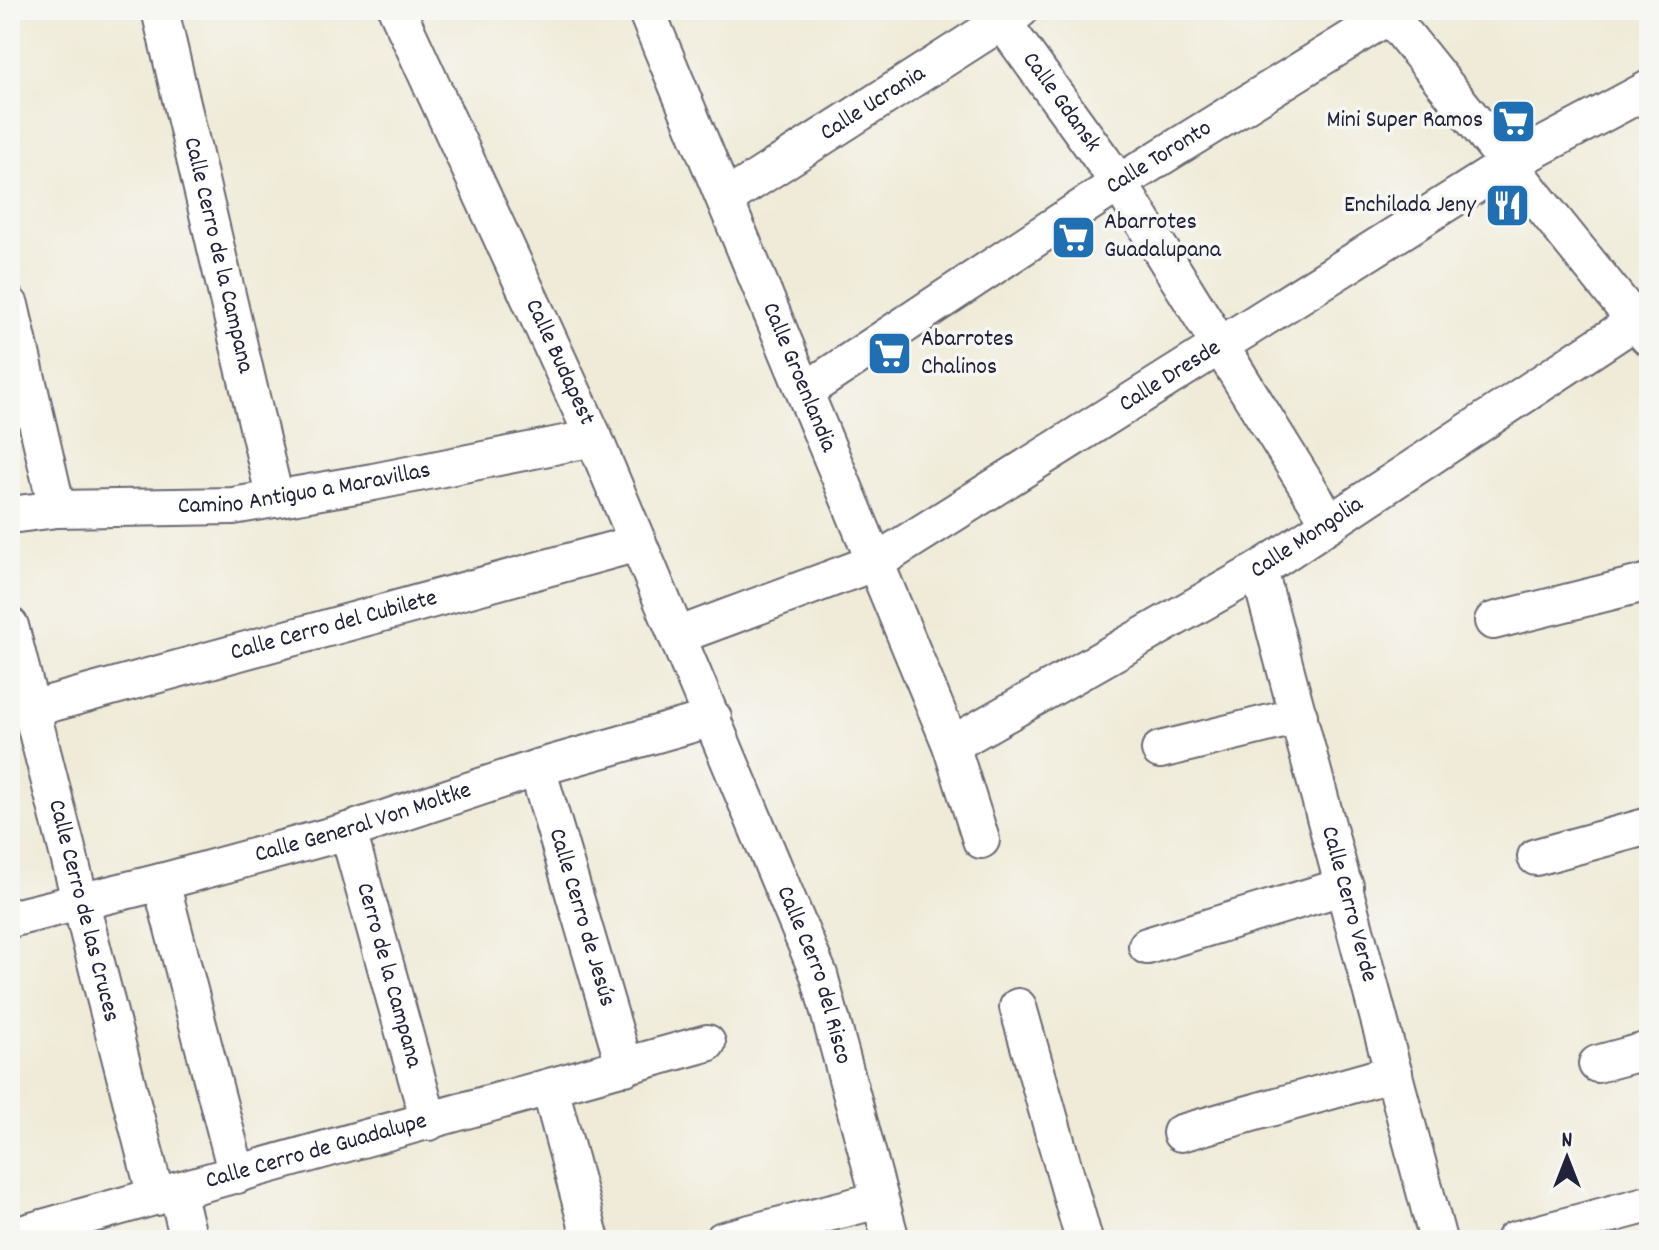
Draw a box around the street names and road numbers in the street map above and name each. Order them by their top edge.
street label: Calle Gdansk [1013,45,1109,160]
street label: Calle Ucrania [814,57,933,150]
street label: Calle Toronto [1099,112,1219,204]
street label: Calle Cerro de la Campana [174,134,262,377]
street label: Calle Budapest [515,294,603,431]
street label: Calle Groenlandia [752,298,845,458]
street label: Calle Dresde [1113,332,1228,422]
street label: Camino Antiguo a Maravillas [178,454,433,524]
street label: Calle Mongolia [1245,488,1371,588]
street label: Calle Cerro del Cubilete [227,582,441,671]
street label: Calle General Von Moltke [251,774,476,873]
street label: Calle Cerro de las Cruces [38,796,128,1026]
street label: Calle Cerro Verde [1311,823,1385,986]
street label: Calle Cerro de Jesús [539,824,623,1011]
street label: Cerro de la Campana [346,879,430,1073]
street label: Calle Cerro del Risco [767,881,860,1068]
street label: Calle Cerro de Guadalupe [202,1105,431,1199]

